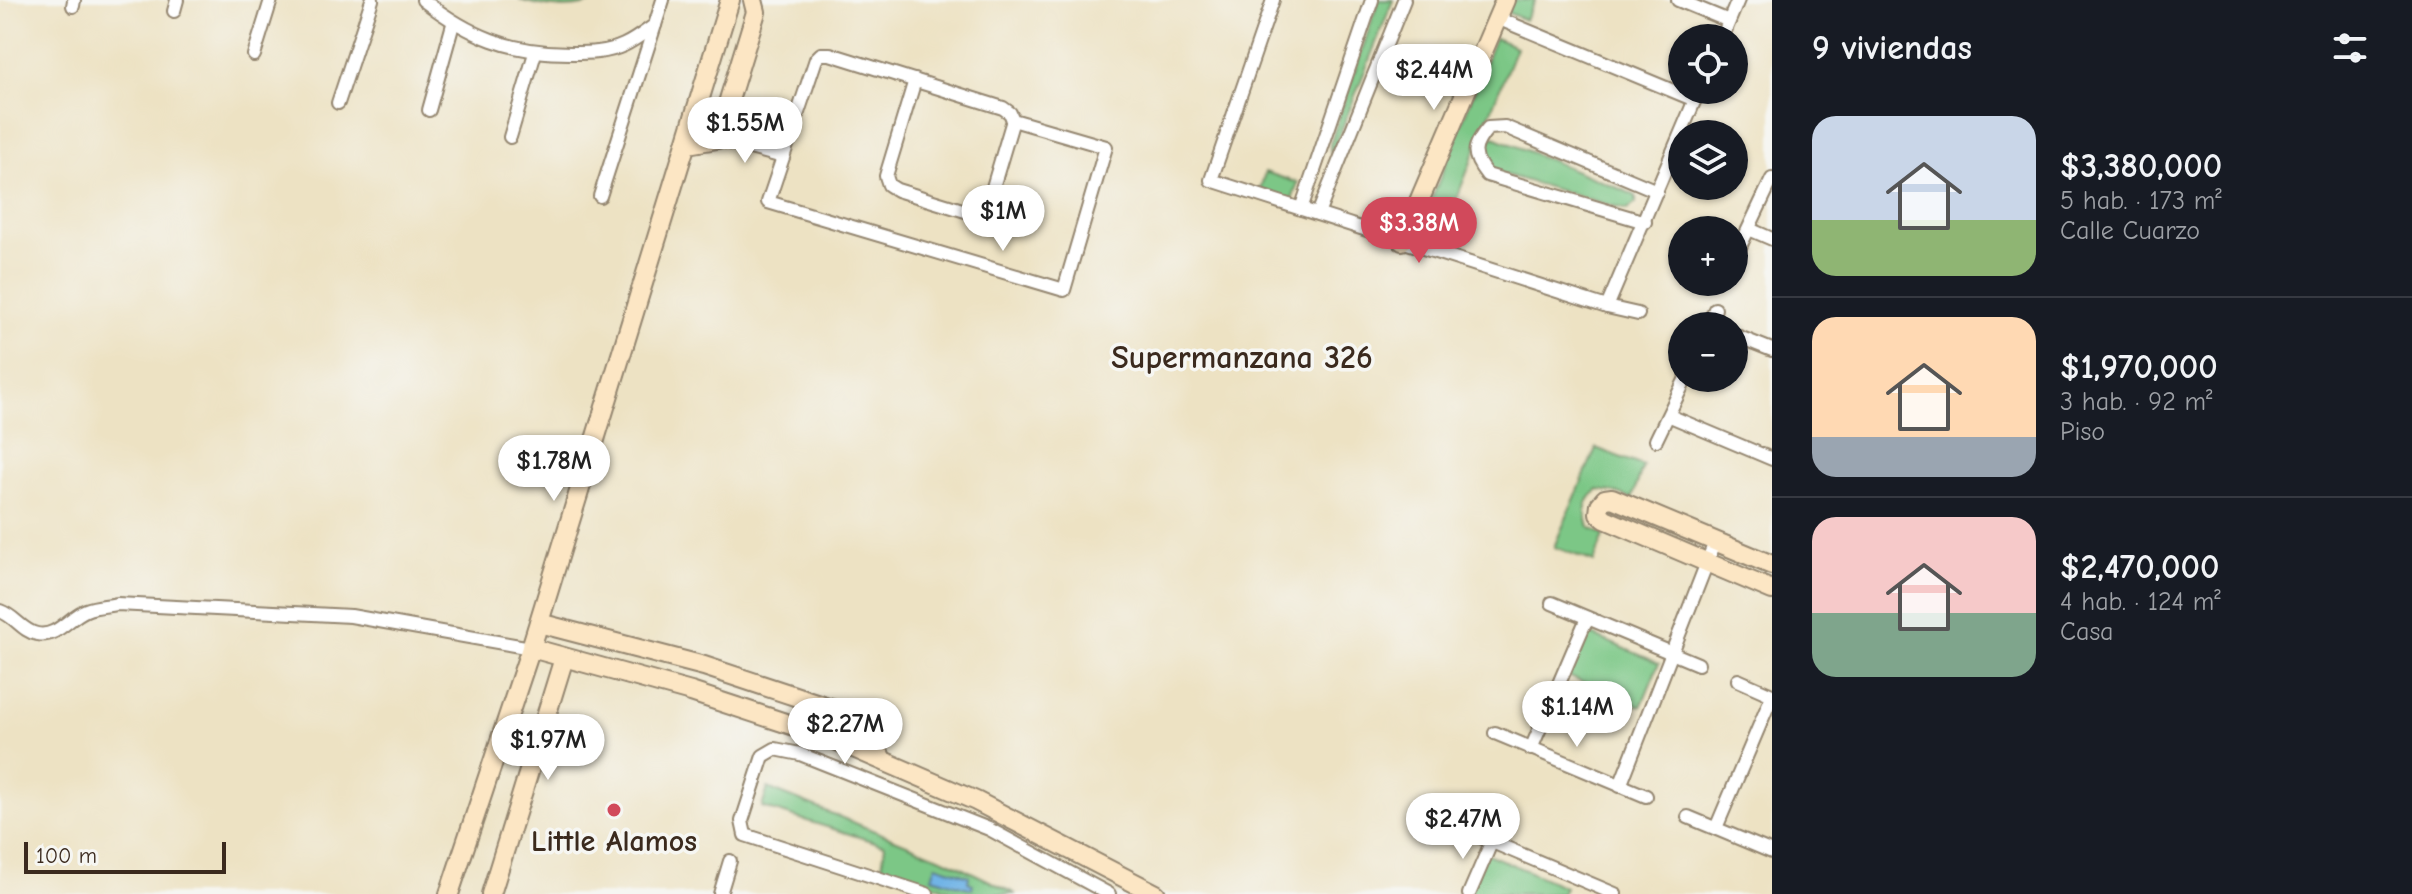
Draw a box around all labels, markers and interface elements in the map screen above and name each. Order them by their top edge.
map controls [1668,24,1748,392]
button: locate [1668,24,1748,104]
icon: filters [2328,26,2372,70]
text: 9 viviendas [1812,28,1972,68]
pin: $2.44M [1369,44,1499,112]
text: $2.44M [1395,55,1473,85]
pin: $1.55M [680,97,810,165]
text: $1.55M [705,108,785,138]
button: layers [1668,120,1748,200]
text: $3,380,000 [2060,146,2222,186]
icon: home [1876,148,1972,244]
pin: $1M [964,185,1042,253]
text: 5 hab. · 173 m² [2060,186,2222,216]
text: $1M [980,196,1026,226]
pin: $3.38M [1354,197,1484,265]
text: $3.38M [1379,208,1459,238]
button: + [1668,216,1748,296]
text: Calle Cuarzo [2060,216,2200,246]
button: − [1668,312,1748,392]
district label: Supermanzana 326 [1111,339,1373,376]
text: $1,970,000 [2060,347,2218,387]
icon: home [1876,349,1972,445]
text: 3 hab. · 92 m² [2060,387,2212,417]
text: Piso [2060,417,2105,447]
pin: $1.78M [489,435,619,503]
text: $1.78M [516,446,592,476]
text: $2,470,000 [2060,547,2219,587]
icon: home [1876,549,1972,645]
text: 4 hab. · 124 m² [2060,587,2221,617]
text: Casa [2060,617,2114,647]
pin: $1.14M [1512,681,1642,749]
text: $1.14M [1540,692,1614,722]
pin: $2.27M [780,698,910,766]
text: $2.27M [806,709,884,739]
pin: $1.97M [483,714,613,782]
text: $1.97M [510,725,586,755]
pin: $2.47M [1398,793,1528,861]
marker: Little Alamos [605,801,623,819]
text: $2.47M [1424,804,1502,834]
place label: Little Alamos [531,824,697,859]
scale bar [24,838,226,874]
text: 100 m [36,843,97,869]

